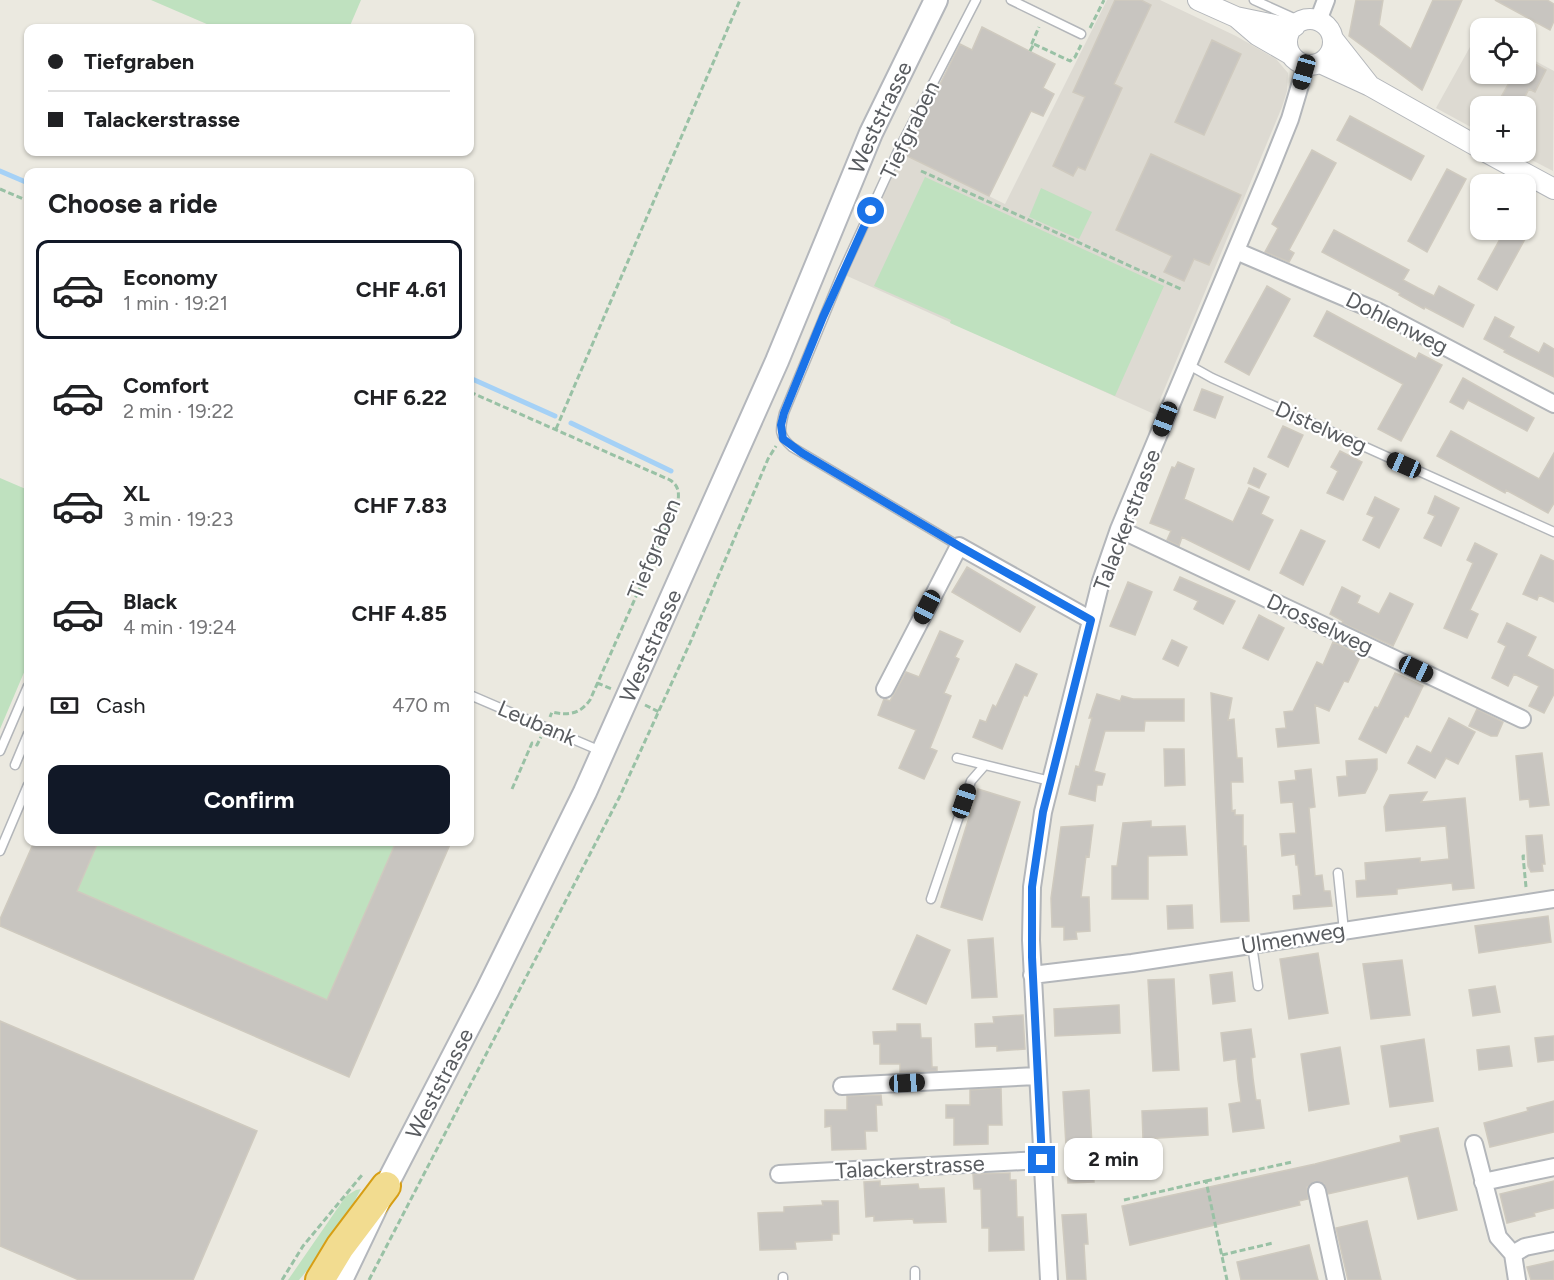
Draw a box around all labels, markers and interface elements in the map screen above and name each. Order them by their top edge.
map controls [1470,18,1536,240]
button: locate [1470,18,1536,84]
text: Tiefgraben [84,48,194,75]
car [1290,52,1318,92]
street label: Weststrasse [842,57,917,177]
street label: Tiefgraben [875,76,945,184]
button: + [1470,96,1536,162]
text: Talackerstrasse [84,106,240,133]
button: − [1470,174,1536,240]
text: Choose a ride [48,187,217,220]
route start [857,197,884,224]
icon: car [51,263,105,317]
text: Economy [123,264,218,291]
text: CHF 4.61 [356,276,447,303]
street label: Dohlenweg [1341,286,1453,360]
text: 1 min · 19:21 [123,291,228,315]
icon: car [51,371,105,425]
text: Comfort [123,372,209,399]
text: CHF 6.22 [353,384,447,411]
street label: Distelweg [1271,395,1371,459]
text: 2 min · 19:22 [123,399,234,423]
car [1150,399,1180,439]
street label: Talackerstrasse [1088,445,1166,595]
car [1384,449,1424,481]
icon: car [51,479,105,533]
text: XL [123,480,150,507]
text: CHF 7.83 [354,492,447,519]
street label: Tiefgraben [622,495,686,603]
text: 3 min · 19:23 [123,507,233,531]
street label: Weststrasse [613,585,687,706]
icon: car [51,587,105,641]
car [911,587,943,627]
text: Black [123,588,177,615]
street label: Drosselweg [1262,588,1378,660]
text: CHF 4.85 [351,600,447,627]
text: 4 min · 19:24 [123,615,236,639]
car [1396,653,1436,685]
icon: cash [48,689,81,722]
text: Cash [96,692,146,719]
text: 470 m [392,693,450,717]
street label: Leubank [494,694,581,752]
button: Confirm [48,765,450,834]
car [950,781,978,821]
street label: Ulmenweg [1239,916,1347,960]
street label: Weststrasse [400,1023,479,1143]
car [889,1073,925,1093]
callout: 2 min [1063,1139,1162,1181]
route end [1028,1146,1055,1173]
text: 2 min [1088,1147,1139,1171]
street label: Talackerstrasse [835,1150,985,1184]

